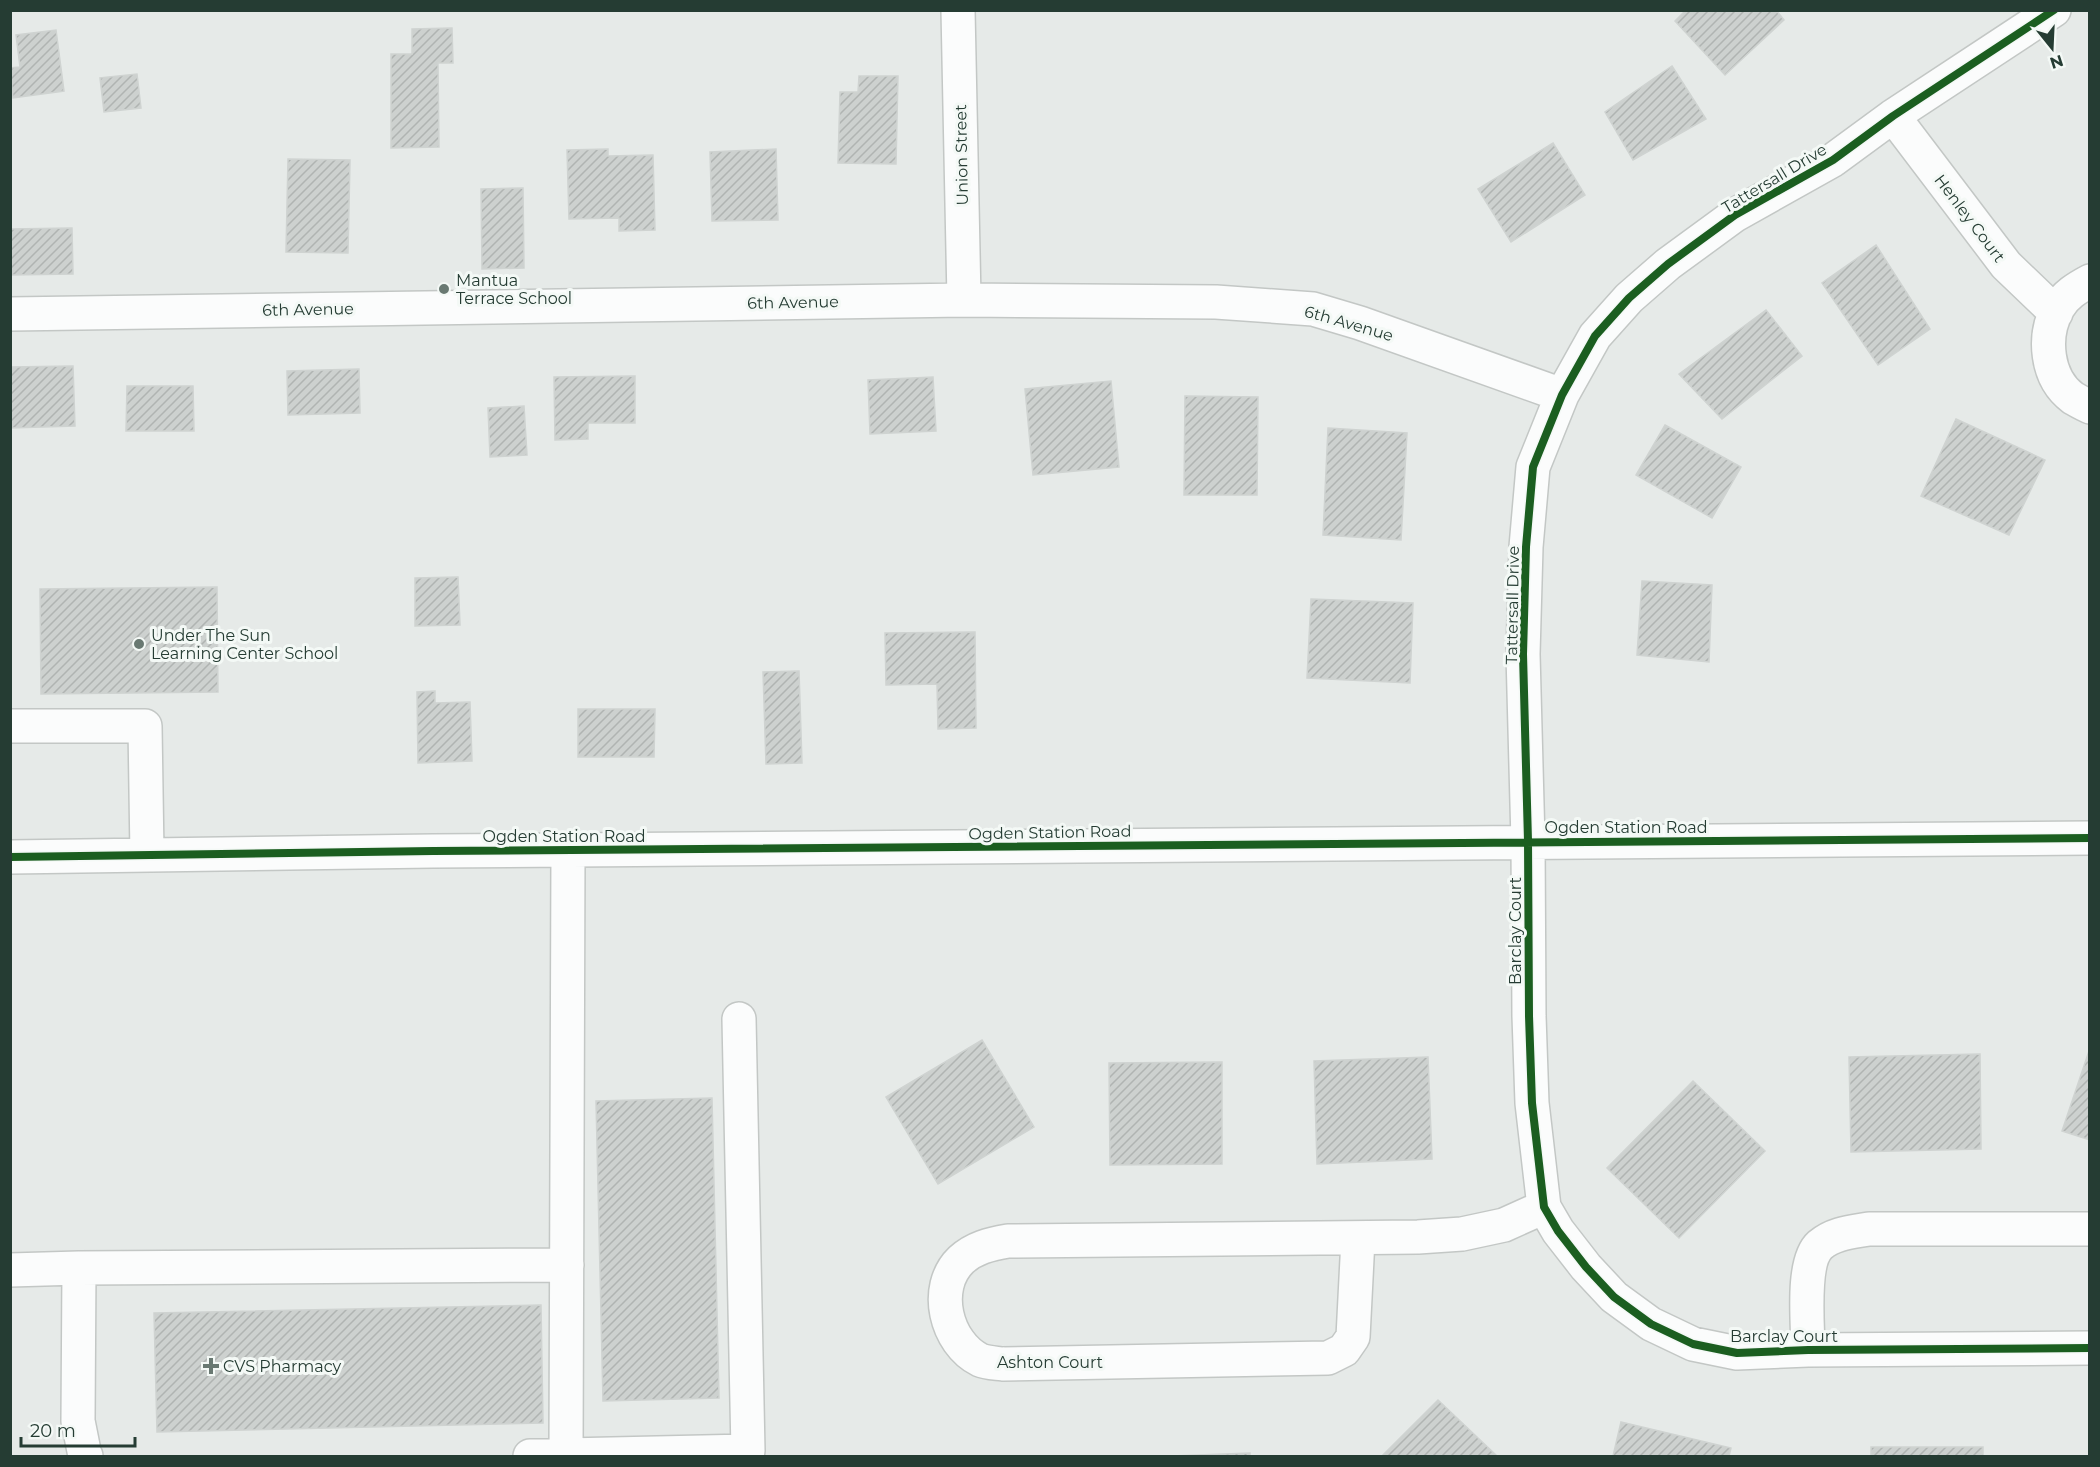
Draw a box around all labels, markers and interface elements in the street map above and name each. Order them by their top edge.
north arrow [2022,18,2082,78]
text: N [2047,51,2066,73]
street label: Union Street [951,104,972,206]
street label: Tattersall Drive [1719,140,1830,217]
street label: Henley Court [1930,171,2009,266]
place label: Mantua Terrace School [456,271,572,308]
marker: Mantua Terrace School [437,282,451,296]
street label: 6th Avenue [747,292,839,313]
street label: 6th Avenue [262,299,354,320]
street label: 6th Avenue [1302,302,1396,345]
street label: Tattersall Drive [1502,546,1523,664]
place label: Under The Sun Learning Center School [151,626,338,663]
marker: Under The Sun Learning Center School [132,637,146,651]
street label: Ogden Station Road [1544,818,1708,837]
street label: Ogden Station Road [968,822,1132,843]
street label: Ogden Station Road [482,827,646,846]
street label: Barclay Court [1506,877,1525,985]
street label: Barclay Court [1730,1327,1838,1346]
street label: Ashton Court [997,1353,1104,1372]
place label: CVS Pharmacy [223,1357,342,1376]
marker: CVS Pharmacy [204,1359,218,1373]
scale bar [21,1410,135,1448]
text: 20 m [30,1420,76,1442]

